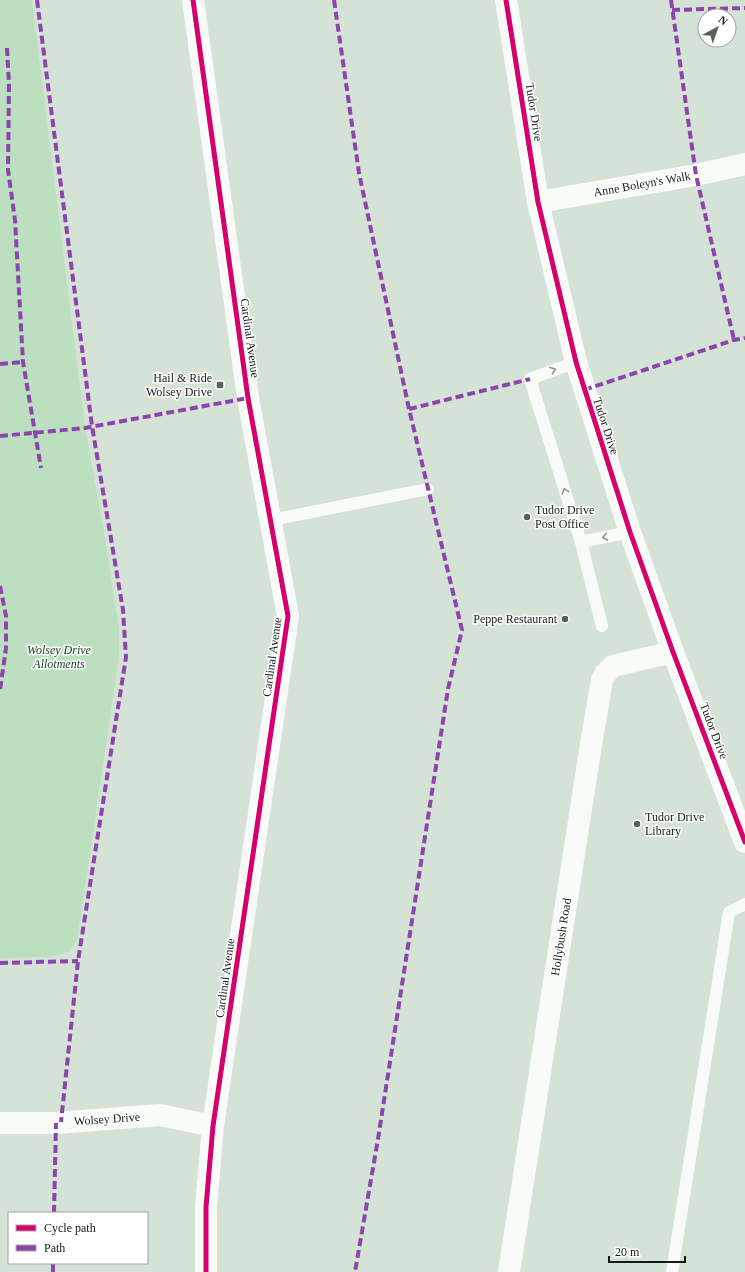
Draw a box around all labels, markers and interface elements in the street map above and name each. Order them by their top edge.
north arrow [697,8,737,48]
text: N [717,13,730,28]
street label: Tudor Drive [522,82,546,142]
street label: Anne Boleyn's Walk [592,169,692,199]
street label: Cardinal Avenue [237,297,263,379]
one-way arrow [550,367,557,375]
place label: Hail & Ride Wolsey Drive [146,371,212,399]
marker: Hail & Ride Wolsey Drive [215,380,225,390]
street label: Tudor Drive [590,396,622,456]
one-way arrow [561,488,570,495]
place label: Tudor Drive Post Office [535,503,594,531]
marker: Tudor Drive Post Office [522,512,532,522]
one-way arrow [602,532,608,540]
place label: Peppe Restaurant [473,612,558,626]
marker: Peppe Restaurant [560,614,570,624]
street label: Cardinal Avenue [259,616,285,698]
park label: Wolsey Drive Allotments [27,643,92,671]
street label: Tudor Drive [697,701,731,761]
place label: Tudor Drive Library [645,810,704,838]
marker: Tudor Drive Library [632,819,642,829]
street label: Hollybush Road [548,897,574,977]
street label: Cardinal Avenue [212,937,238,1019]
street label: Wolsey Drive [74,1110,140,1128]
legend [8,1212,148,1264]
text: Cycle path [44,1221,96,1235]
scale bar [609,1238,685,1264]
text: Path [44,1241,65,1255]
text: 20 m [615,1245,640,1259]

